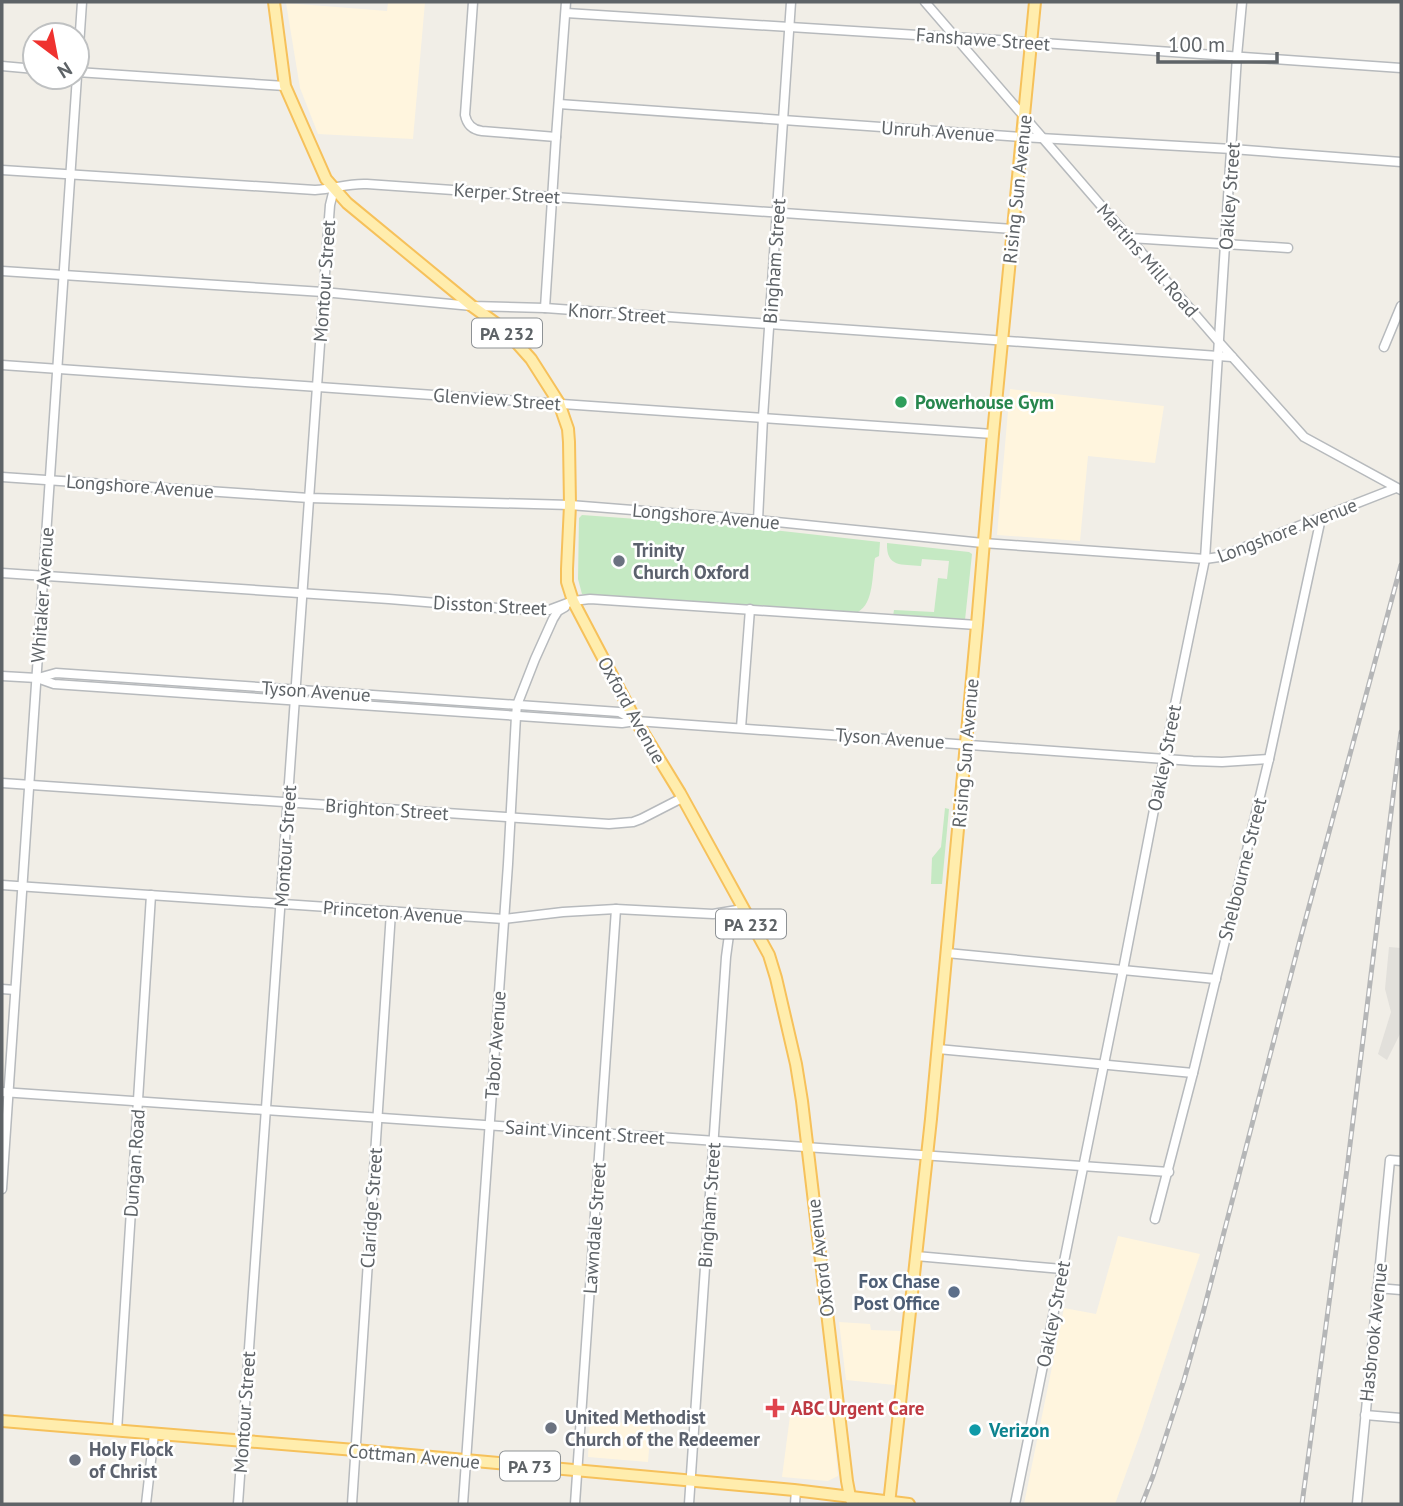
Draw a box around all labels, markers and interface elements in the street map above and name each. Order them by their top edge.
north arrow [21,21,91,91]
scale bar [1158,21,1277,65]
street label: Fanshawe Street [915,22,1051,56]
text: 100 m [1168,31,1225,58]
text: N [53,57,77,84]
street label: Rising Sun Avenue [997,113,1037,265]
street label: Unruh Avenue [880,115,996,147]
street label: Oakley Street [1213,141,1245,251]
street label: Kerper Street [453,177,562,209]
street label: Bingham Street [758,197,790,325]
street label: Martins Mill Road [1092,198,1204,322]
street label: Montour Street [308,219,340,343]
street label: Knorr Street [567,298,667,328]
road number: PA 232 [472,318,542,348]
street label: Glenview Street [432,383,562,415]
place label: Powerhouse Gym [915,390,1054,414]
marker: Powerhouse Gym [893,394,909,410]
street label: Longshore Avenue [65,469,215,503]
street label: Longshore Avenue [1214,492,1360,568]
street label: Longshore Avenue [631,498,781,534]
street label: Whitaker Avenue [25,526,59,664]
place label: Trinity Church Oxford [633,538,749,584]
marker: Trinity Church Oxford [611,553,627,569]
street label: Disston Street [432,590,548,620]
street label: Oxford Avenue [593,652,671,768]
street label: Tyson Avenue [261,675,371,707]
street label: Rising Sun Avenue [947,677,983,829]
street label: Oakley Street [1142,702,1186,813]
street label: Tyson Avenue [835,722,945,754]
street label: Montour Street [269,784,301,908]
street label: Brighton Street [324,793,450,825]
street label: Shelbourne Street [1213,795,1271,943]
street label: Princeton Avenue [322,895,464,929]
road number: PA 232 [716,909,786,939]
street label: Tabor Avenue [479,990,511,1100]
street label: Dungan Road [118,1108,150,1218]
street label: Saint Vincent Street [504,1114,666,1150]
street label: Bingham Street [693,1141,725,1269]
street label: Claridge Street [355,1146,387,1269]
street label: Lawndale Street [577,1161,611,1295]
street label: Oxford Avenue [801,1198,839,1318]
street label: Oakley Street [1031,1258,1075,1369]
street label: Hasbrook Avenue [1354,1261,1392,1403]
place label: Fox Chase Post Office [854,1269,940,1315]
marker: Fox Chase Post Office [946,1284,962,1300]
street label: Montour Street [228,1350,260,1474]
place label: ABC Urgent Care [791,1396,925,1420]
marker: ABC Urgent Care [765,1398,785,1418]
place label: United Methodist Church of the Redeemer [565,1405,760,1451]
place label: Verizon [988,1418,1050,1442]
marker: United Methodist Church of the Redeemer [543,1420,559,1436]
marker: Verizon [967,1422,983,1438]
place label: Holy Flock of Christ [89,1437,174,1483]
street label: Cottman Avenue [347,1438,481,1474]
road number: PA 73 [500,1451,560,1480]
marker: Holy Flock of Christ [67,1452,83,1468]

